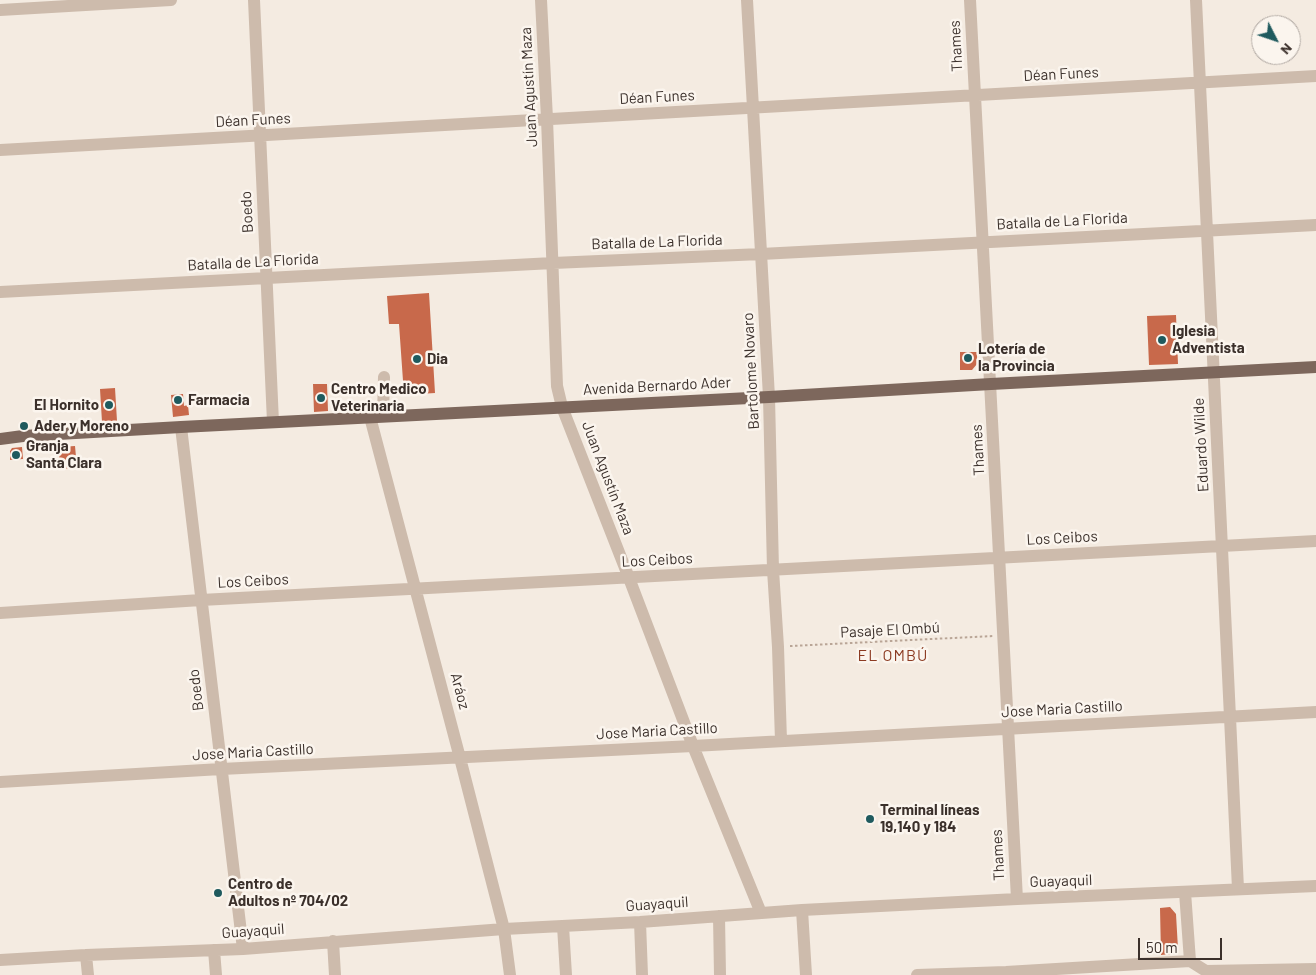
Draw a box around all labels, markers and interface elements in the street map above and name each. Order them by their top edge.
north arrow [1251,15,1301,65]
street label: Thames [946,20,966,72]
street label: Juan Agustín Maza [517,27,541,147]
text: N [1277,40,1296,59]
street label: Déan Funes [1023,63,1099,85]
street label: Déan Funes [619,86,695,108]
street label: Déan Funes [215,109,291,131]
street label: Boedo [237,191,257,233]
street label: Batalla de La Florida [996,209,1128,233]
street label: Batalla de La Florida [591,231,723,253]
street label: Batalla de La Florida [187,250,319,274]
street label: Bartolome Novaro [739,312,763,430]
place label: Iglesia Adventista [1172,322,1245,357]
marker: Iglesia Adventista [1156,334,1168,346]
place label: Lotería de la Provincia [978,340,1055,375]
place label: Dia [427,350,448,368]
marker: Lotería de la Provincia [962,352,974,364]
marker: Dia [411,353,423,365]
street label: Avenida Bernardo Ader [583,373,731,399]
place label: Centro Medico Veterinaria [331,380,427,415]
place label: Farmacia [188,391,250,409]
marker: Centro Medico Veterinaria [315,392,327,404]
marker: Farmacia [172,394,184,406]
place label: El Hornito [34,396,99,414]
street label: Eduardo Wilde [1190,397,1212,493]
marker: El Hornito [103,399,115,411]
place label: Ader y Moreno [34,417,129,435]
street label: Juan Agustín Maza [578,419,638,537]
marker: Ader y Moreno [18,420,30,432]
street label: Thames [968,424,988,476]
place label: Granja Santa Clara [26,437,102,472]
marker: Granja Santa Clara [10,449,22,461]
street label: Los Ceibos [1026,527,1098,549]
street label: Los Ceibos [621,549,693,571]
street label: Los Ceibos [217,570,289,592]
street label: Pasaje El Ombú [840,618,940,642]
district label: EL OMBÚ [857,646,929,666]
street label: Boedo [185,668,207,712]
street label: Aráoz [447,671,473,711]
street label: Jose Maria Castillo [1001,697,1123,721]
street label: Jose Maria Castillo [596,719,718,743]
street label: Jose Maria Castillo [192,740,314,764]
place label: Terminal líneas 19,140 y 184 [880,801,980,836]
marker: Terminal líneas 19,140 y 184 [864,813,876,825]
street label: Thames [988,829,1008,881]
street label: Guayaquil [1029,871,1093,891]
place label: Centro de Adultos nº 704/02 [228,875,348,910]
marker: Centro de Adultos nº 704/02 [212,887,224,899]
street label: Guayaquil [625,893,689,915]
street label: Guayaquil [221,920,285,942]
scale bar [1141,928,1225,960]
text: 50 m [1146,938,1178,956]

